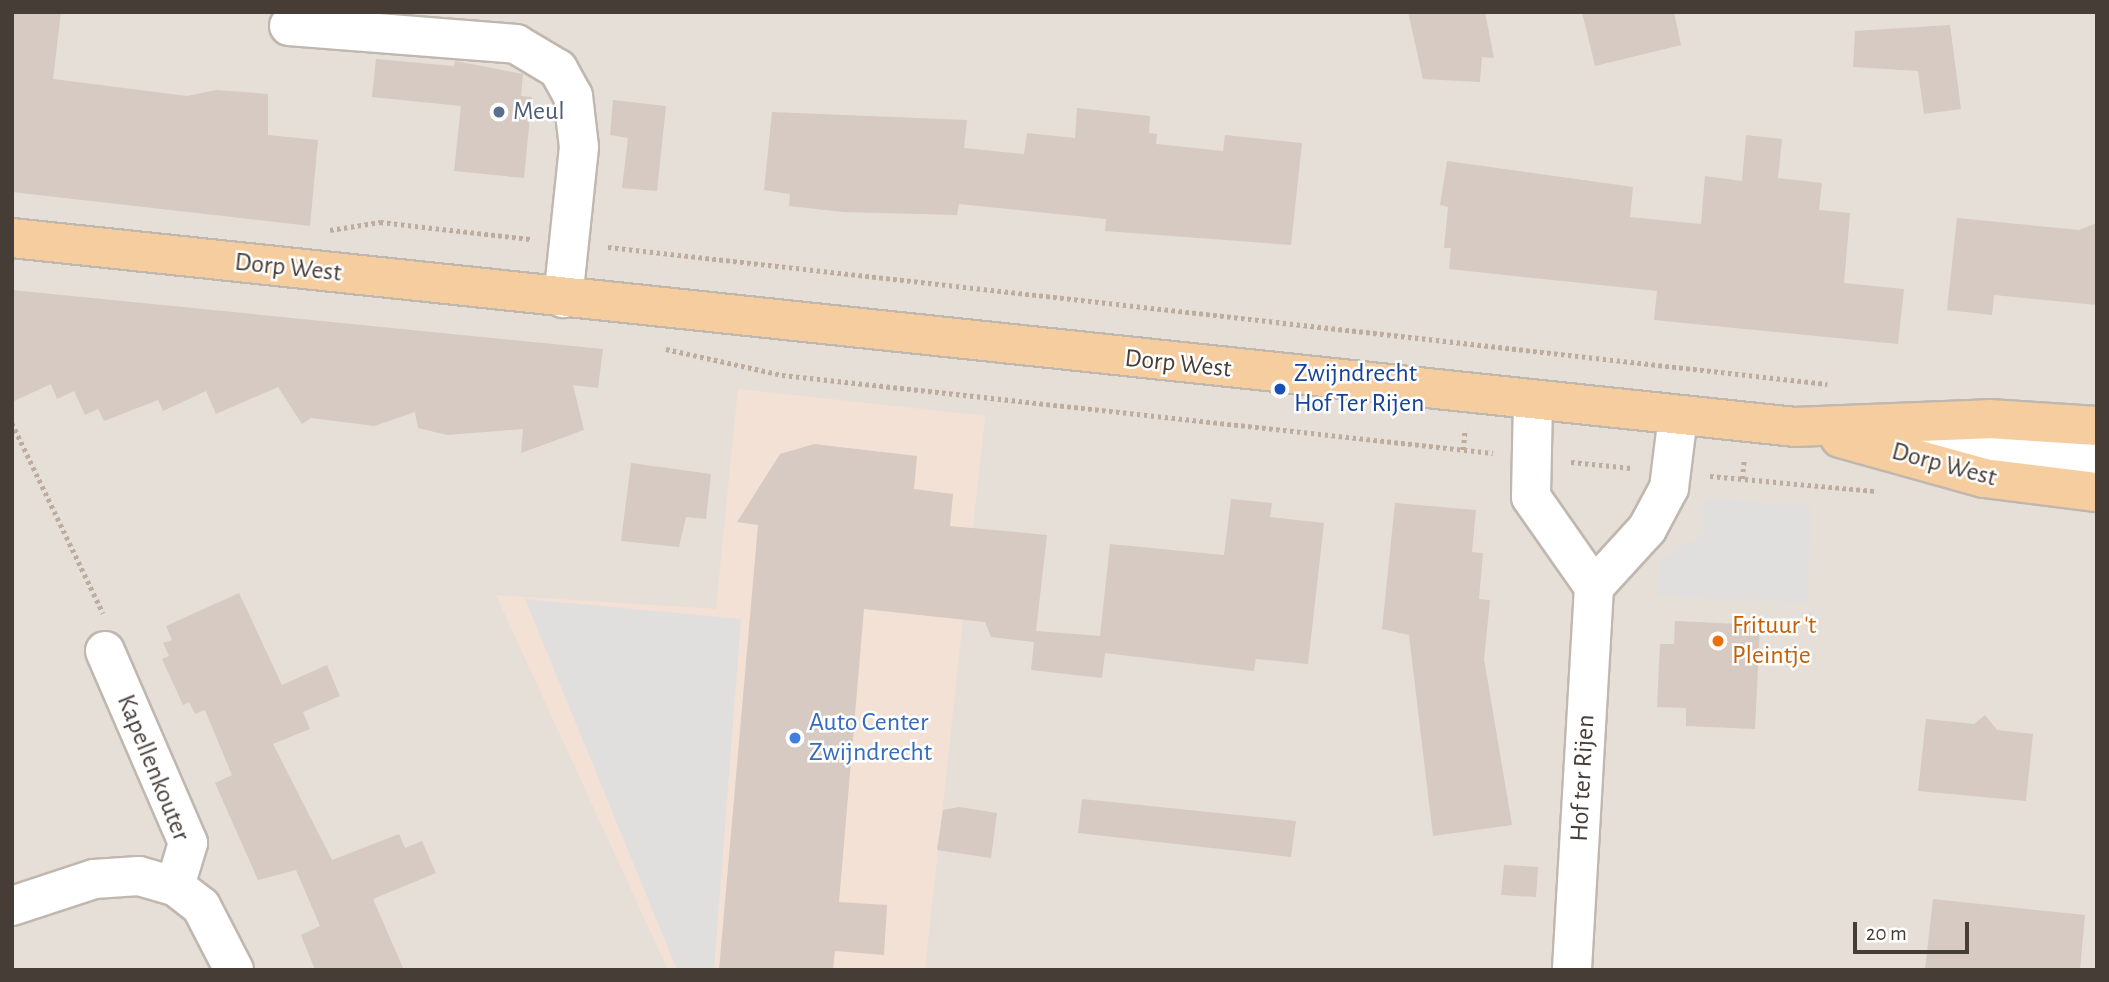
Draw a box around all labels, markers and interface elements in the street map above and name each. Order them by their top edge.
place label: Meul [513,96,565,128]
marker: Meul [491,104,507,120]
street label: Dorp West [233,247,343,289]
street label: Dorp West [1123,343,1233,385]
place label: Zwijndrecht Hof Ter Rijen [1294,358,1424,420]
marker: Zwijndrecht Hof Ter Rijen [1272,381,1288,397]
street label: Dorp West [1888,436,2000,494]
place label: Frituur 't Pleintje [1732,610,1816,672]
marker: Frituur 't Pleintje [1710,633,1726,649]
street label: Kapellenkouter [109,690,197,846]
place label: Auto Center Zwijndrecht [809,707,932,768]
street label: Hof ter Rijen [1564,714,1602,842]
marker: Auto Center Zwijndrecht [787,730,803,746]
scale bar [1857,908,1972,952]
text: 20 m [1866,923,1907,944]

